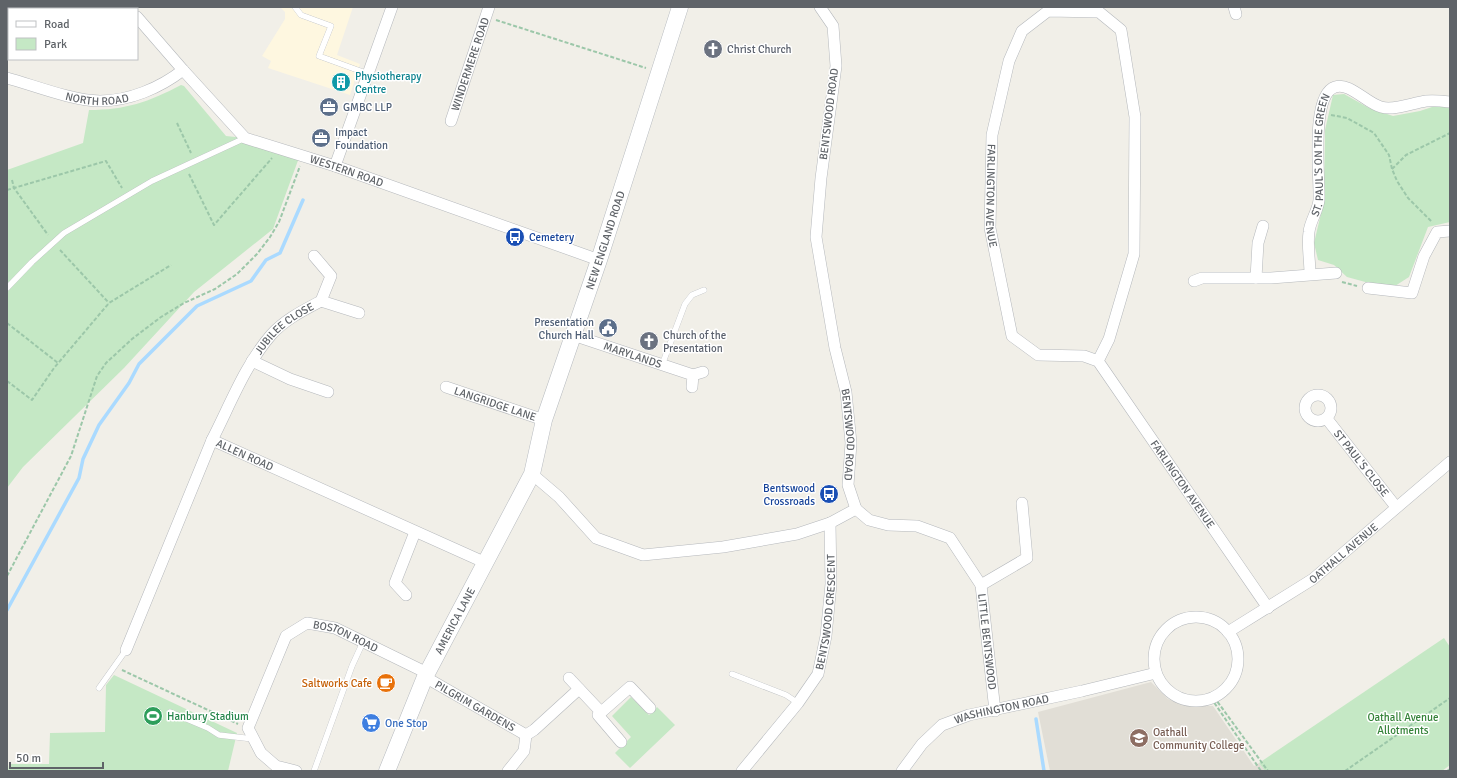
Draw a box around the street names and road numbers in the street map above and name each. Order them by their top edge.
street label: WINDERMERE ROAD [448,16,492,113]
street label: BENTSWOOD ROAD [817,67,841,161]
street label: NORTH ROAD [64,89,130,108]
street label: ST. PAUL'S ON THE GREEN [1308,91,1332,218]
street label: FARLINGTON AVENUE [983,144,1000,249]
street label: WESTERN ROAD [308,152,385,189]
street label: NEW ENGLAND ROAD [583,189,627,291]
street label: JUBILEE CLOSE [252,300,316,357]
street label: MARYLANDS [602,339,664,371]
street label: LANGRIDGE LANE [453,384,538,423]
street label: BENTSWOOD ROAD [839,387,858,481]
street label: ST PAUL'S CLOSE [1331,427,1392,499]
street label: ALLEN ROAD [214,436,276,473]
street label: FARLINGTON AVENUE [1148,438,1218,531]
street label: OATHALL AVENUE [1306,520,1380,586]
street label: BENTSWOOD CRESCENT [813,554,838,671]
street label: AMERICA LANE [432,585,478,656]
street label: LITTLE BENTSWOOD [975,593,999,690]
street label: BOSTON ROAD [312,618,380,655]
street label: PILGRIM GARDENS [433,678,518,734]
street label: WASHINGTON ROAD [952,692,1050,726]

